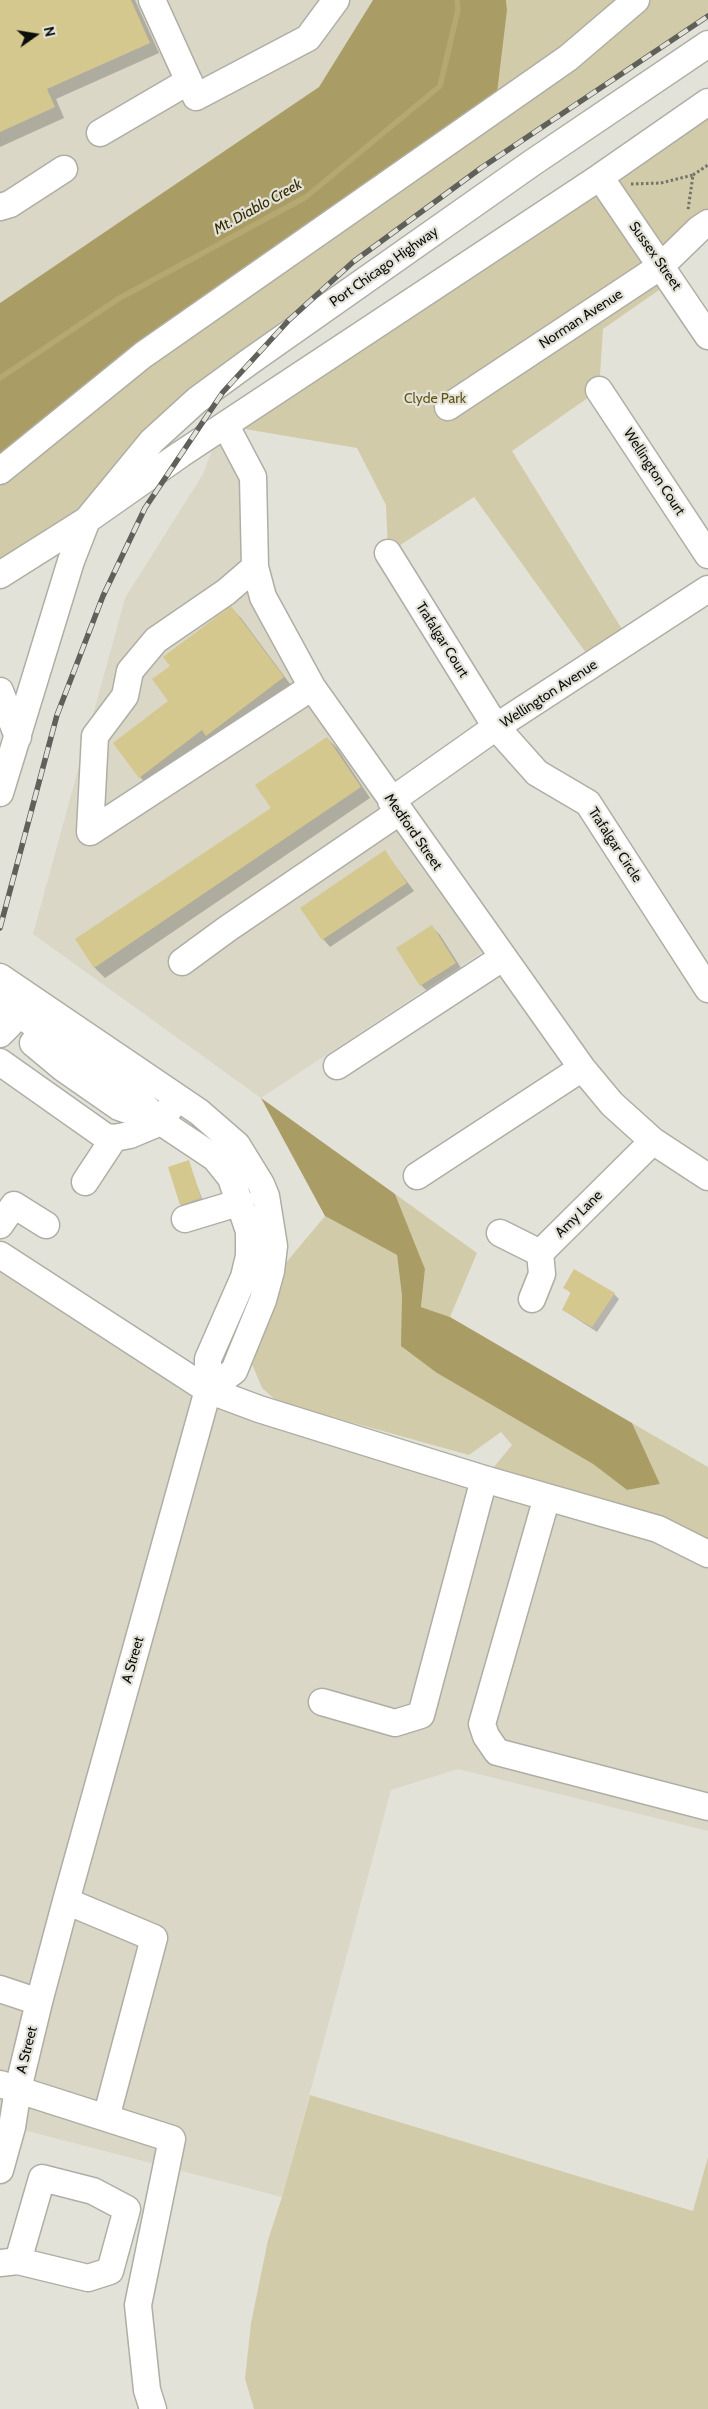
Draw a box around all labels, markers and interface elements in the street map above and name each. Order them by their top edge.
north arrow [10,10,60,60]
text: N [40,25,59,38]
water label: Mt. Diablo Creek [211,175,305,239]
street label: Sussex Street [625,218,685,294]
street label: Port Chicago Highway [326,223,442,311]
street label: Norman Avenue [536,286,626,352]
park label: Clyde Park [404,391,466,407]
street label: Wellington Court [620,425,688,519]
street label: Trafalgar Court [412,599,472,681]
street label: Wellington Avenue [497,656,601,732]
street label: Medford Street [380,791,446,873]
street label: Trafalgar Circle [585,804,645,886]
street label: Amy Lane [552,1187,606,1241]
street label: A Street [118,1635,148,1685]
street label: A Street [13,2025,41,2075]

